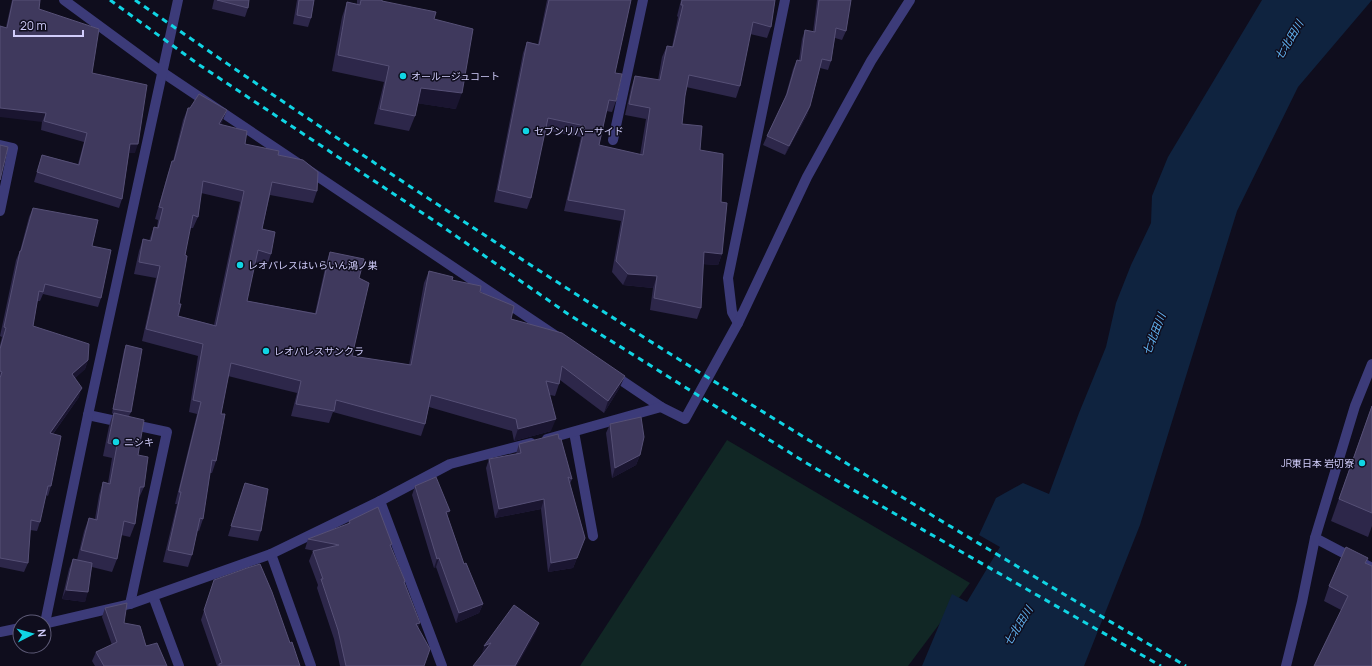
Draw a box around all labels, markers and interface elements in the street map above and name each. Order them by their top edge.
scale bar [14,12,83,38]
water label: 七北田川 [1271,16,1307,62]
text: 20 m [20,17,47,34]
place label: オールージュコート [411,69,500,83]
marker: オールージュコート [398,71,408,81]
place label: セブンリバーサイド [534,124,624,138]
marker: セブンリバーサイド [521,126,531,136]
place label: レオパレスはいらいん鴻ノ巣 [248,258,378,272]
marker: レオパレスはいらいん鴻ノ巣 [235,260,245,270]
water label: 七北田川 [1139,310,1169,357]
place label: レオパレスサンクラ [274,344,364,358]
marker: レオパレスサンクラ [261,346,271,356]
place label: ニシキ [124,435,154,449]
marker: ニシキ [111,437,121,447]
place label: JR東日本 岩切寮 [1281,456,1354,470]
marker: JR東日本 岩切寮 [1357,458,1367,468]
water label: 七北田川 [1000,602,1036,648]
north arrow [12,614,52,654]
text: N [35,628,50,638]

